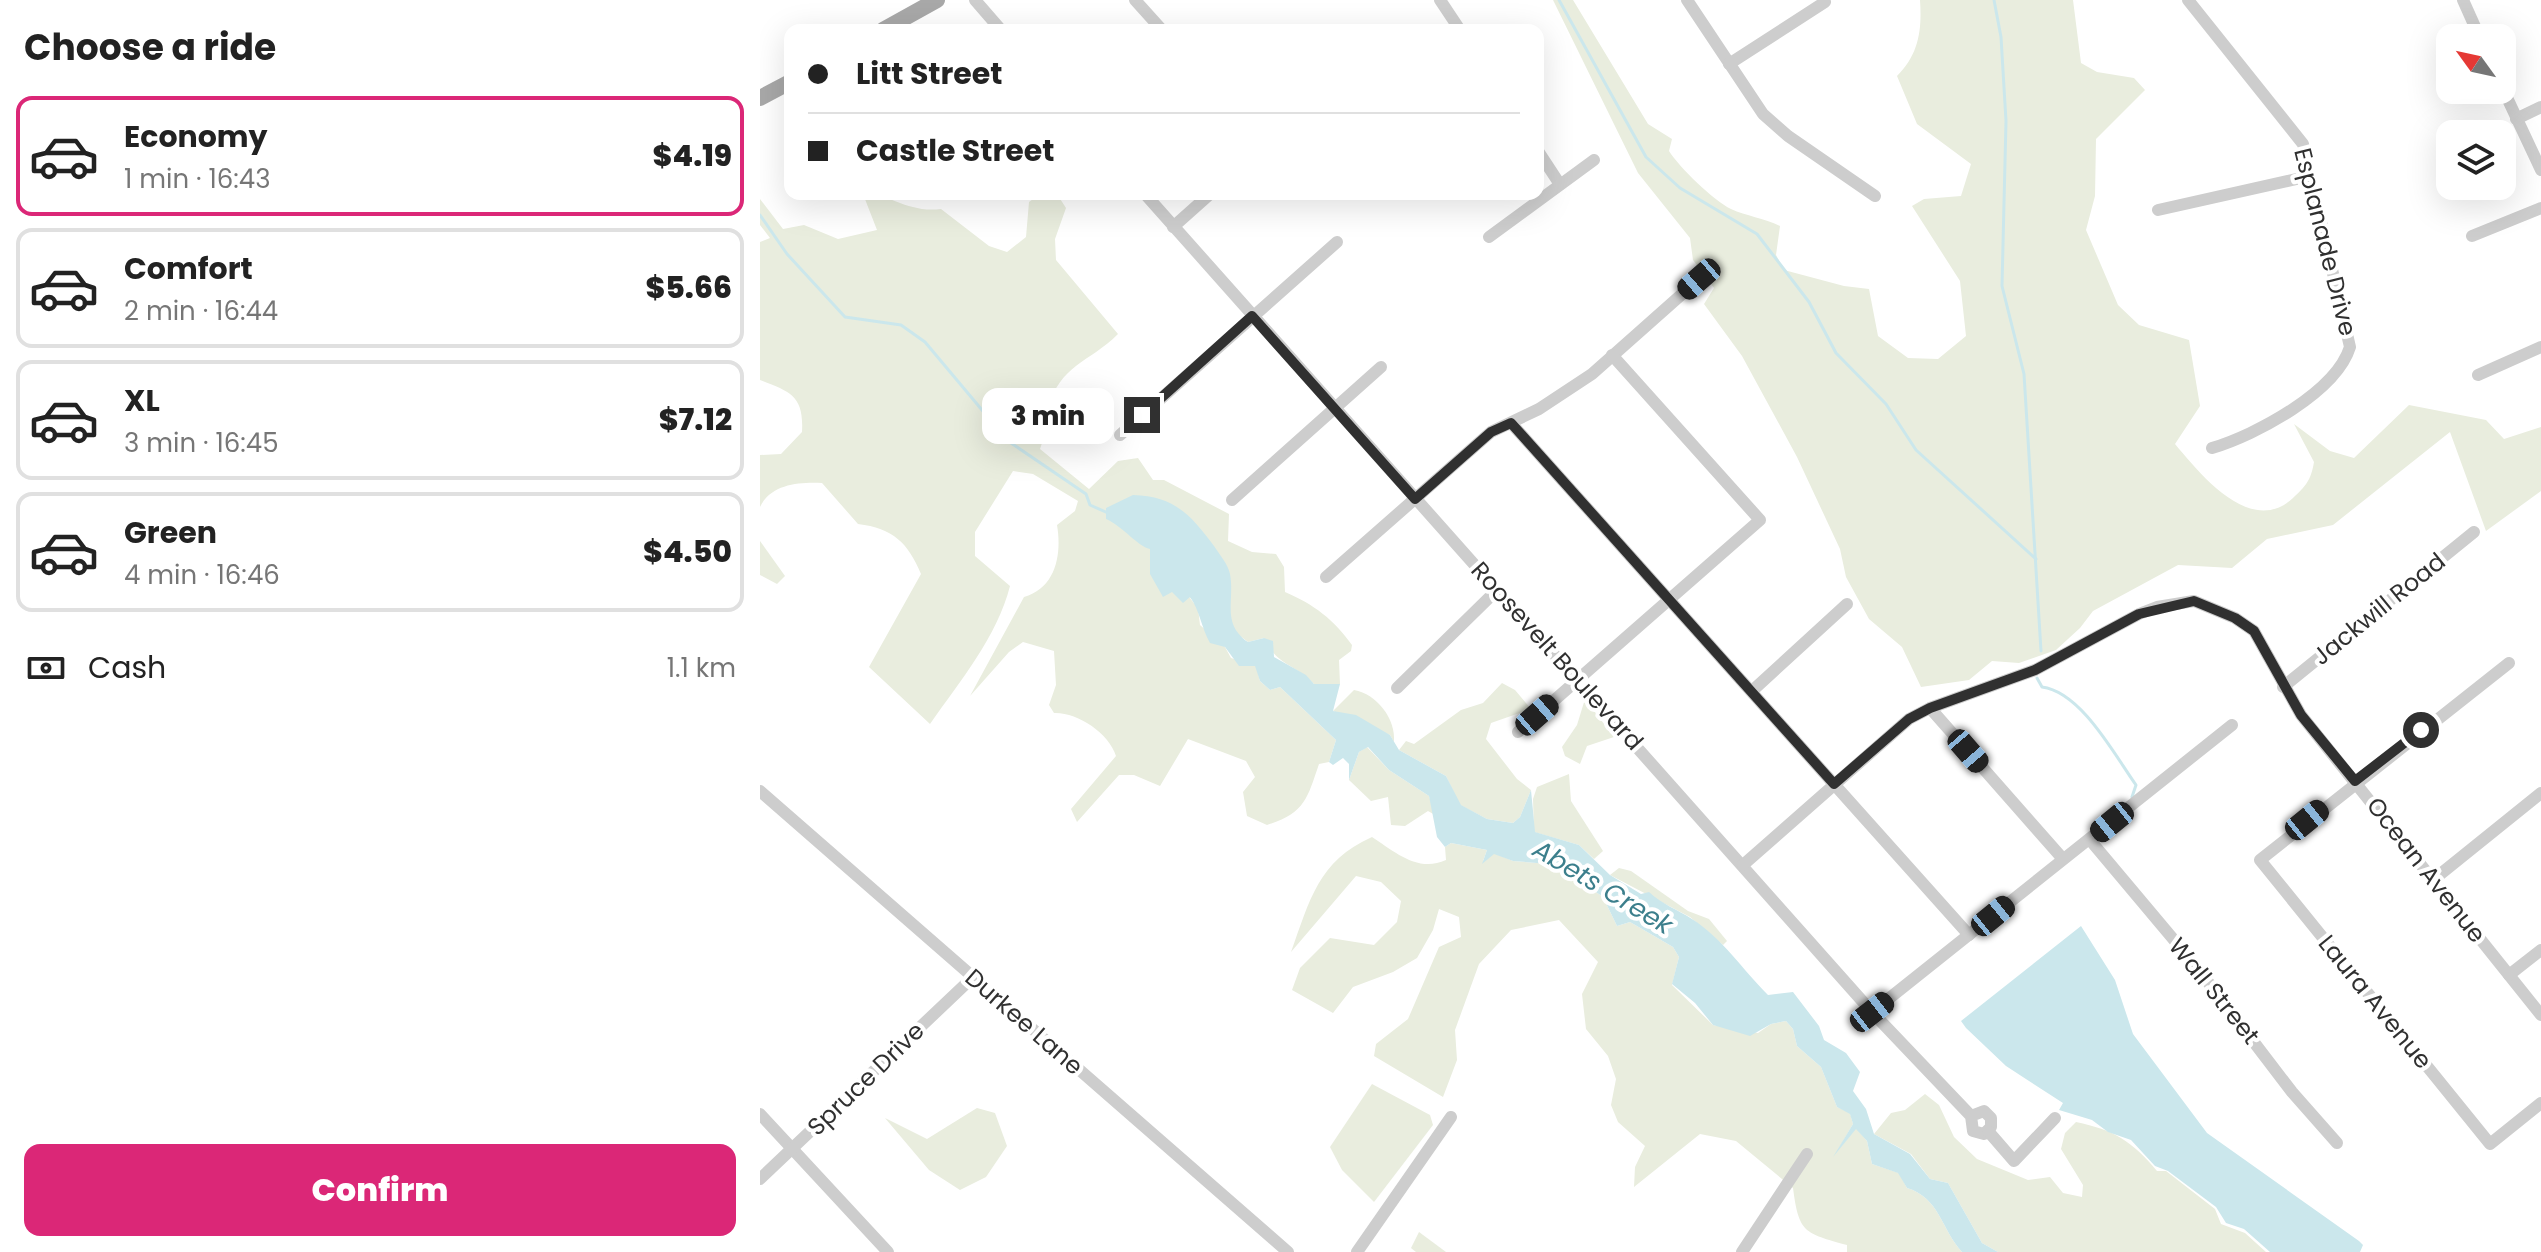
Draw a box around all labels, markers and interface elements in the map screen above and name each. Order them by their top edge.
text: Choose a ride [24,22,276,73]
north arrow [2436,24,2516,104]
map controls [2436,24,2516,200]
text: Litt Street [856,52,1003,95]
text: Economy [124,115,268,158]
icon: car [28,120,100,192]
button: layers [2436,120,2516,200]
text: Castle Street [856,129,1054,172]
text: $4.19 [653,134,732,177]
street label: Esplanade Drive [2286,145,2365,339]
text: 1 min · 16:43 [124,161,271,197]
text: Comfort [124,247,253,290]
icon: car [28,252,100,324]
car [1673,254,1725,304]
text: $5.66 [645,266,732,309]
text: 2 min · 16:44 [124,293,278,329]
text: XL [124,379,160,422]
icon: car [28,384,100,456]
callout: 3 min [982,387,1114,443]
route end [1124,397,1160,433]
text: $7.12 [659,398,732,441]
text: 3 min [1011,398,1085,434]
text: 3 min · 16:45 [124,425,279,461]
text: Green [124,511,217,554]
icon: car [28,516,100,588]
text: $4.50 [643,530,732,573]
street label: Jackwill Road [2305,545,2452,672]
street label: Roosevelt Boulevard [1464,554,1651,757]
text: 4 min · 16:46 [124,557,280,593]
icon: cash [24,646,68,690]
text: Cash [88,646,166,689]
text: 1.1 km [667,650,736,686]
car [1511,690,1563,740]
route start [2403,712,2439,748]
car [1943,725,1993,777]
street label: Ocean Avenue [2359,790,2494,949]
car [2281,796,2333,844]
car [2086,798,2138,846]
water label: Abets Creek [1525,831,1681,944]
car [1967,892,2019,940]
street label: Laura Avenue [2311,928,2440,1076]
street label: Wall Street [2161,931,2268,1051]
street label: Durkee Lane [958,961,1090,1082]
car [1846,988,1898,1036]
street label: Spruce Drive [800,1014,931,1143]
button: Confirm [24,1144,736,1236]

